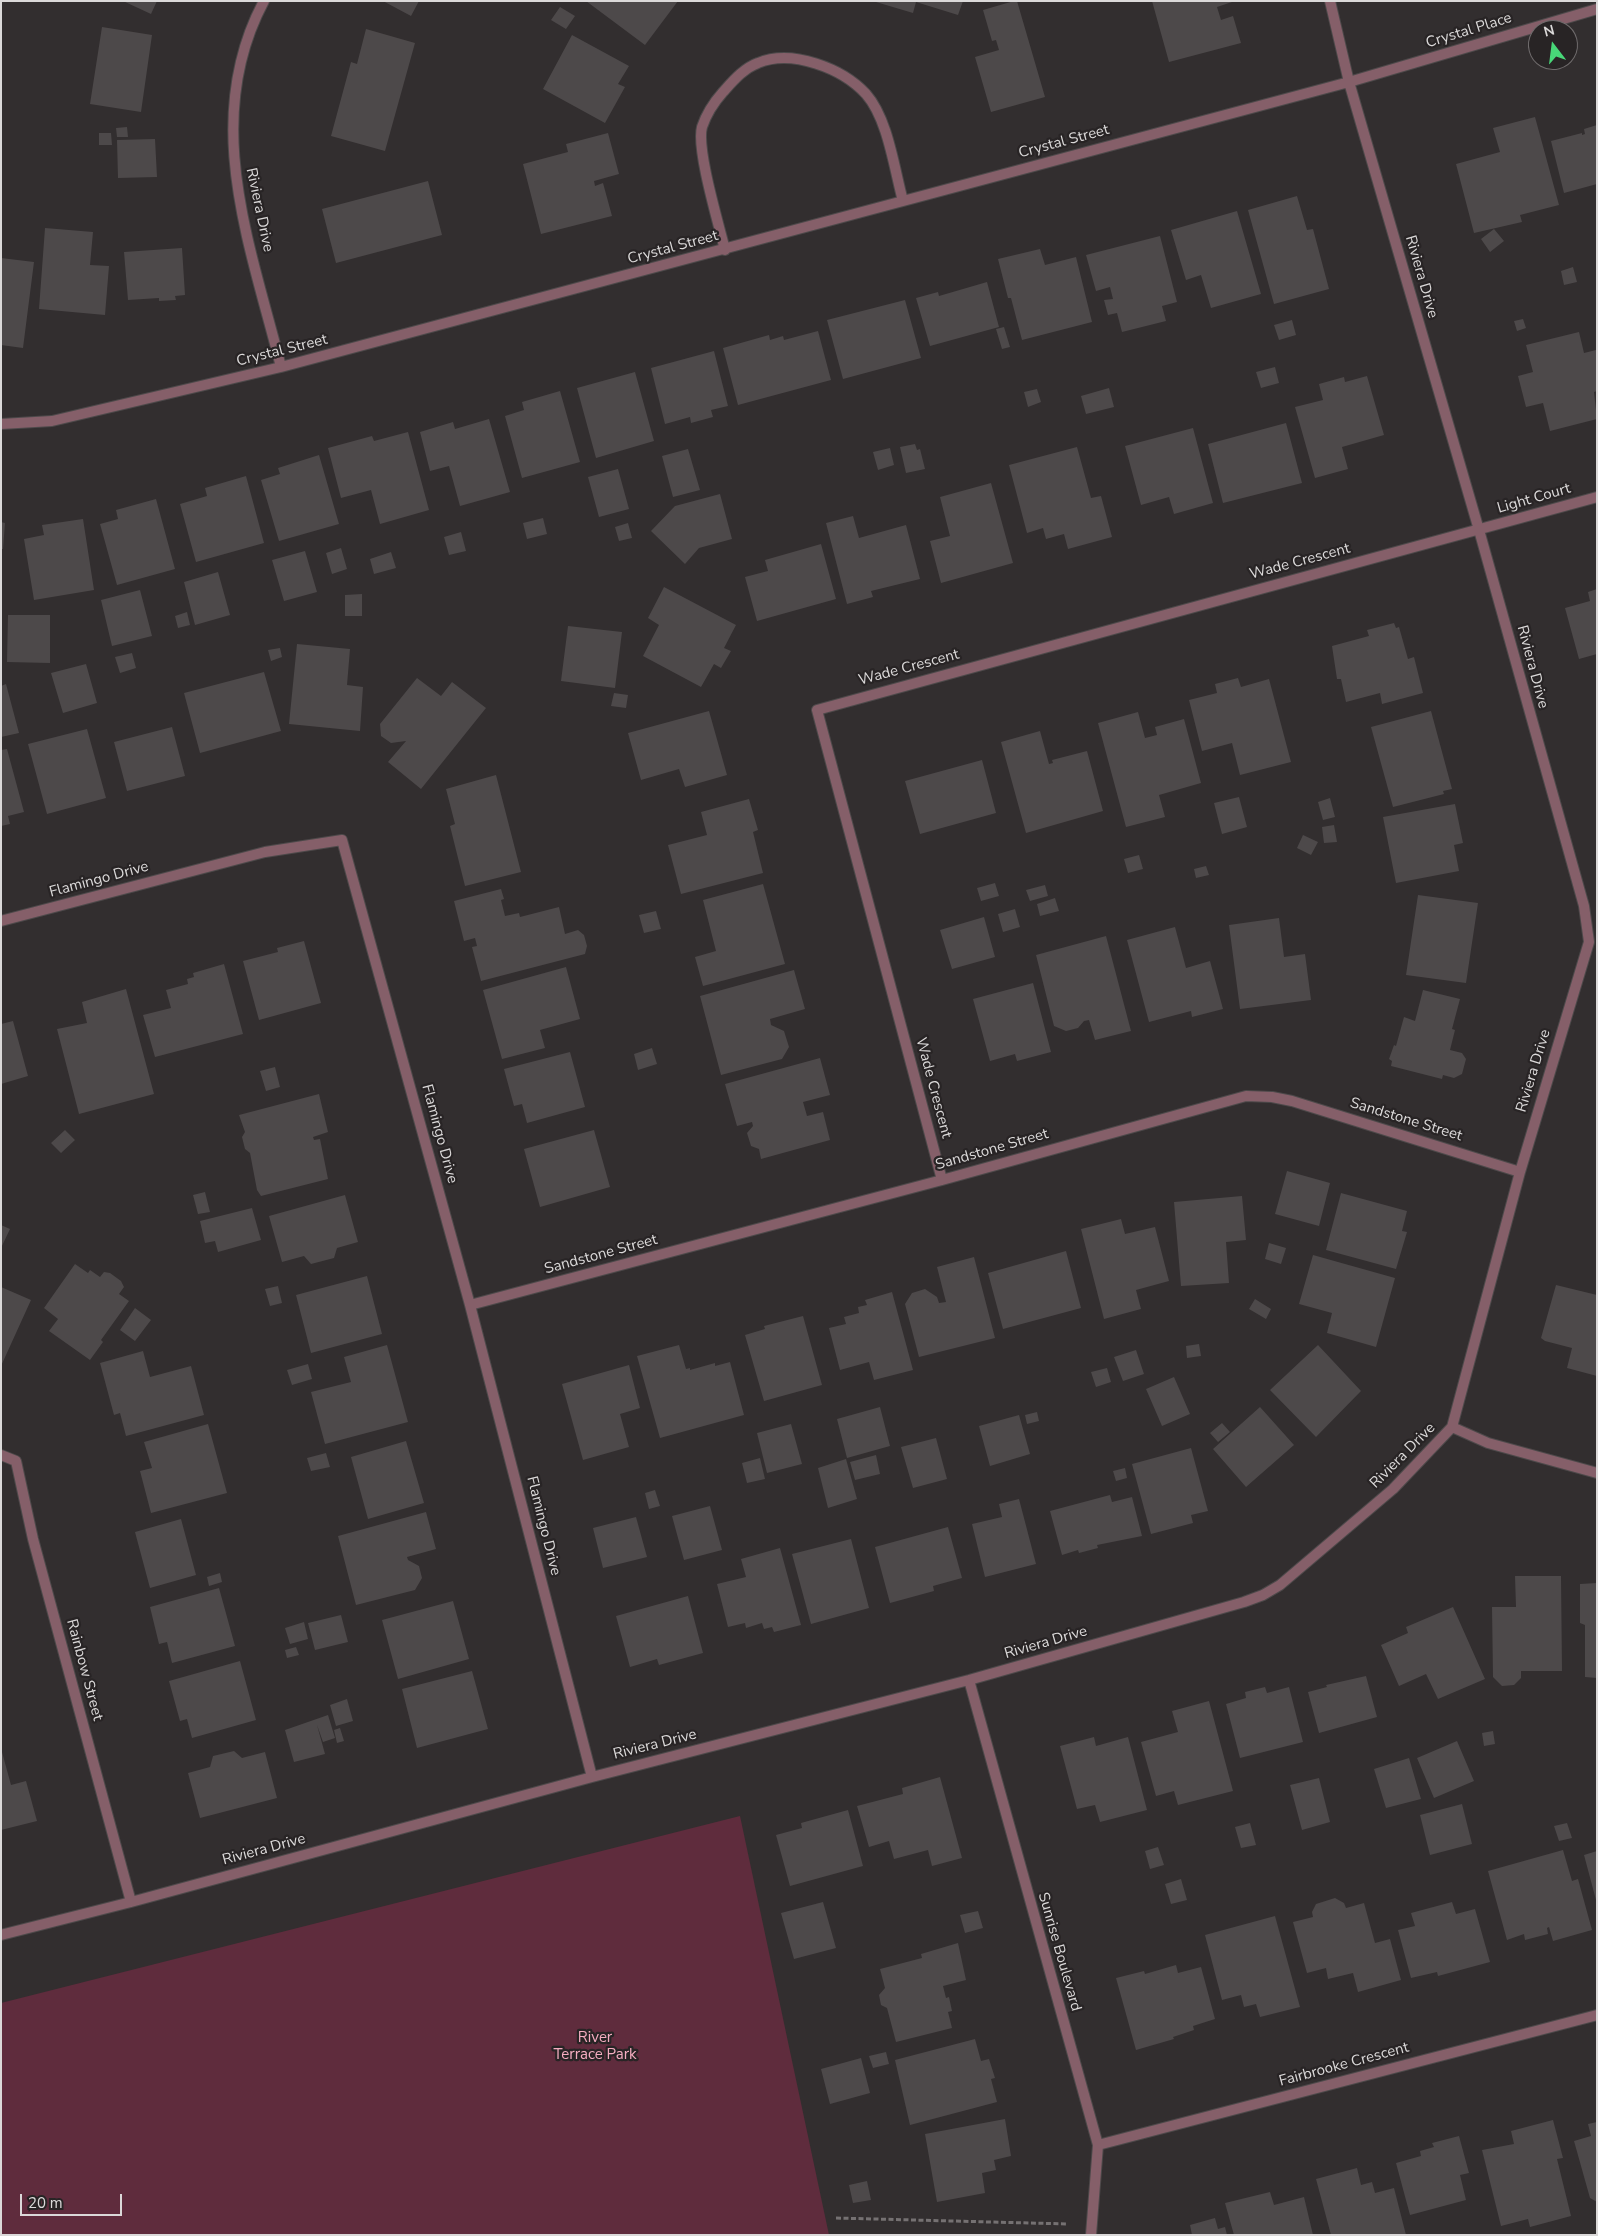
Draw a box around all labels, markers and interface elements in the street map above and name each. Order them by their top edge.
street label: Crystal Place [1424,9,1514,53]
north arrow [1528,20,1578,70]
text: N [1542,20,1557,42]
street label: Crystal Street [1017,121,1111,163]
street label: Riviera Drive [241,166,277,254]
street label: Crystal Street [626,227,720,269]
street label: Riviera Drive [1401,233,1441,321]
street label: Crystal Street [235,331,329,371]
street label: Light Court [1495,480,1573,518]
street label: Wade Crescent [1248,540,1352,584]
street label: Riviera Drive [1512,623,1552,711]
street label: Wade Crescent [857,646,961,690]
street label: Flamingo Drive [47,858,151,902]
street label: Riviera Drive [1513,1028,1555,1114]
street label: Wade Crescent [911,1036,955,1140]
street label: Flamingo Drive [417,1082,461,1186]
street label: Sandstone Street [1348,1094,1464,1146]
street label: Sandstone Street [934,1125,1050,1175]
street label: Sandstone Street [542,1231,660,1279]
street label: Riviera Drive [1366,1419,1440,1493]
street label: Flamingo Drive [522,1474,564,1578]
street label: Rainbow Street [62,1617,106,1723]
street label: Riviera Drive [1002,1623,1090,1663]
street label: Riviera Drive [611,1726,699,1764]
street label: Riviera Drive [220,1830,308,1870]
street label: Sunrise Boulevard [1033,1891,1085,2013]
park label: River Terrace Park [553,2029,637,2064]
street label: Fairbrooke Crescent [1277,2039,1411,2091]
scale bar [22,2184,125,2216]
text: 20 m [28,2193,63,2213]

